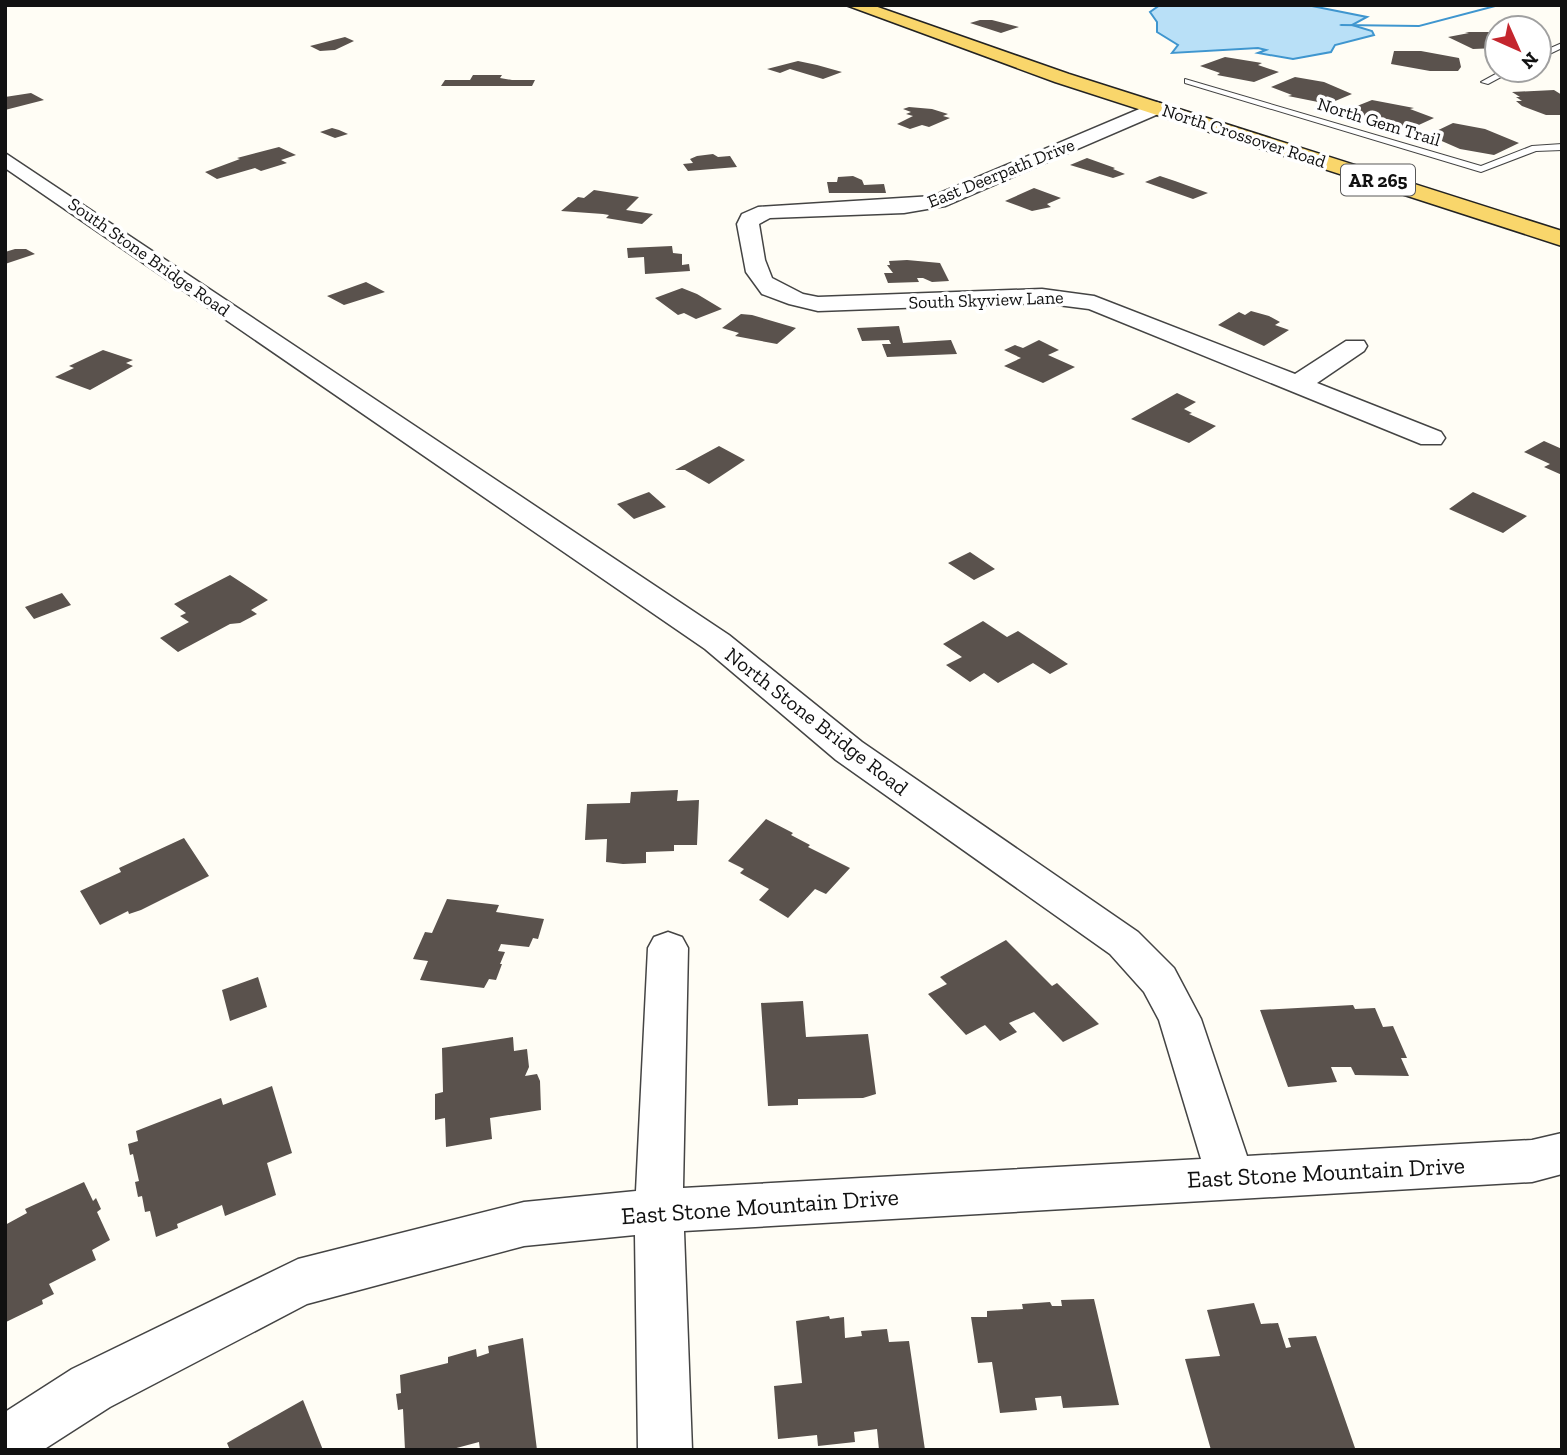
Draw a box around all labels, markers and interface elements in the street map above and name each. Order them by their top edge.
north arrow [1483,14,1553,84]
text: N [1516,47,1543,74]
street label: North Gem Trail [1315,93,1443,151]
street label: North Crossover Road [1159,99,1329,173]
street label: East Deerpath Drive [924,133,1078,213]
road number: AR 265 [1341,164,1415,196]
street label: South Stone Bridge Road [64,193,234,321]
street label: South Skyview Lane [908,286,1064,314]
street label: North Stone Bridge Road [721,642,914,801]
street label: East Stone Mountain Drive [1186,1150,1466,1194]
street label: East Stone Mountain Drive [620,1182,900,1230]

